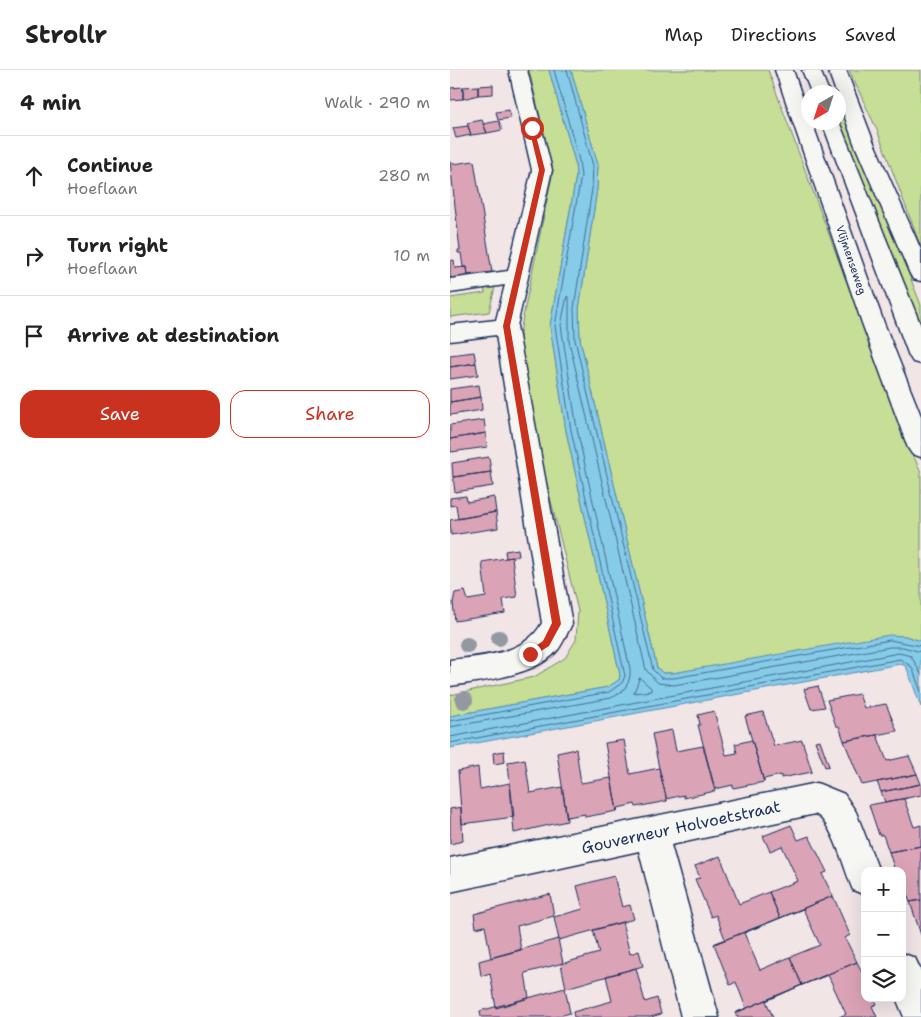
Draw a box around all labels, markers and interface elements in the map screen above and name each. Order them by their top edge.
text: Strollr [25,19,107,51]
text: Map [665,23,703,47]
text: Directions [731,23,817,47]
text: Saved [845,23,896,47]
north arrow [801,85,846,130]
text: 4 min [20,89,81,117]
text: Walk · 290 m [324,92,430,113]
route start [521,117,544,140]
text: Continue [67,153,153,178]
icon: ahead [20,162,48,190]
text: 280 m [378,165,430,186]
text: Hoeflaan [67,178,137,199]
street label: Vlijmenseweg [832,223,870,297]
text: Turn right [67,233,168,258]
icon: right [20,242,48,270]
text: 10 m [393,245,430,266]
text: Hoeflaan [67,258,137,279]
icon: arrive [20,322,48,350]
text: Arrive at destination [67,323,279,348]
button: Save [20,390,220,438]
button: Share [230,390,430,438]
route end [519,643,542,666]
street label: Gouverneur Holvoetstraat [580,796,782,858]
map controls [861,867,906,1002]
button: + [861,867,906,912]
button: − [861,912,906,957]
button: layers [861,957,906,1002]

